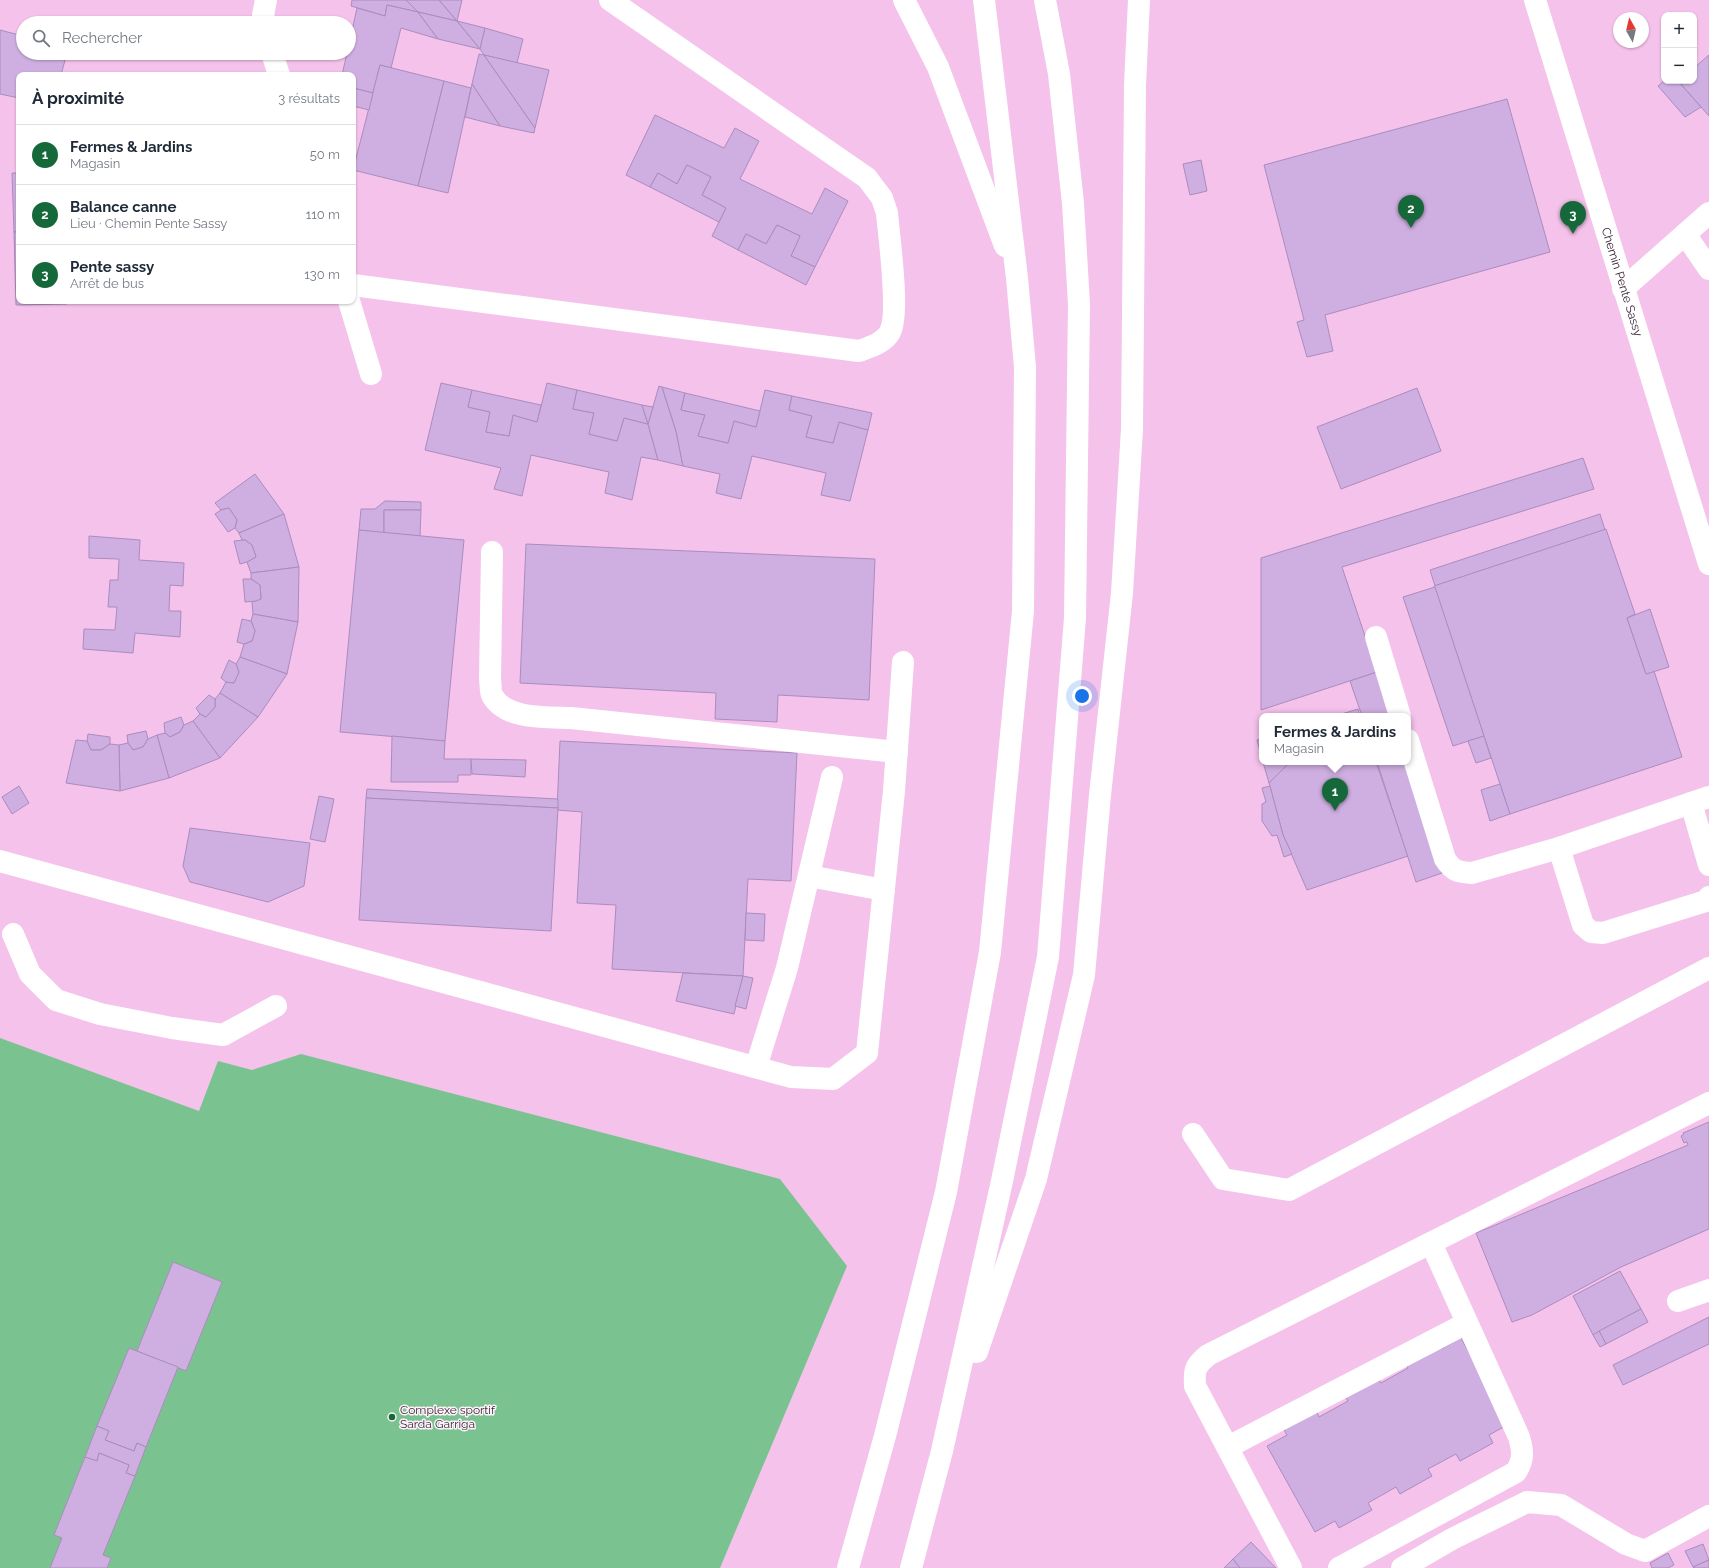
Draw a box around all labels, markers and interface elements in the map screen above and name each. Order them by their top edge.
north arrow [1613,12,1649,48]
map controls [1661,12,1697,84]
button: + [1661,12,1697,48]
search box [16,16,356,60]
icon: search [30,27,52,49]
text: Rechercher [62,29,142,47]
button: − [1661,48,1697,84]
text: À proximité [32,88,124,108]
text: 3 résultats [278,91,340,106]
text: Fermes & Jardins [70,138,192,156]
text: 1 [42,147,48,162]
text: 50 m [310,147,340,162]
text: Magasin [70,156,120,171]
pin: 2 [1398,195,1424,228]
text: Balance canne [70,198,176,216]
pin: 3 [1560,201,1586,234]
text: 2 [41,207,49,222]
text: 110 m [306,207,340,222]
text: Lieu · Chemin Pente Sassy [70,216,227,231]
street label: Chemin Pente Sassy [1599,226,1645,339]
text: Pente sassy [70,258,154,276]
text: 3 [41,267,49,282]
text: 130 m [304,267,340,282]
text: Arrêt de bus [70,276,144,291]
your location [1072,686,1092,706]
popup [1259,713,1411,765]
text: Fermes & Jardins [1274,723,1396,741]
text: Magasin [1274,741,1324,756]
pin: 1 [1322,778,1348,811]
place label: Complexe sportif Sarda Garriga [400,1403,496,1431]
marker: Complexe sportif Sarda Garriga [387,1412,397,1422]

